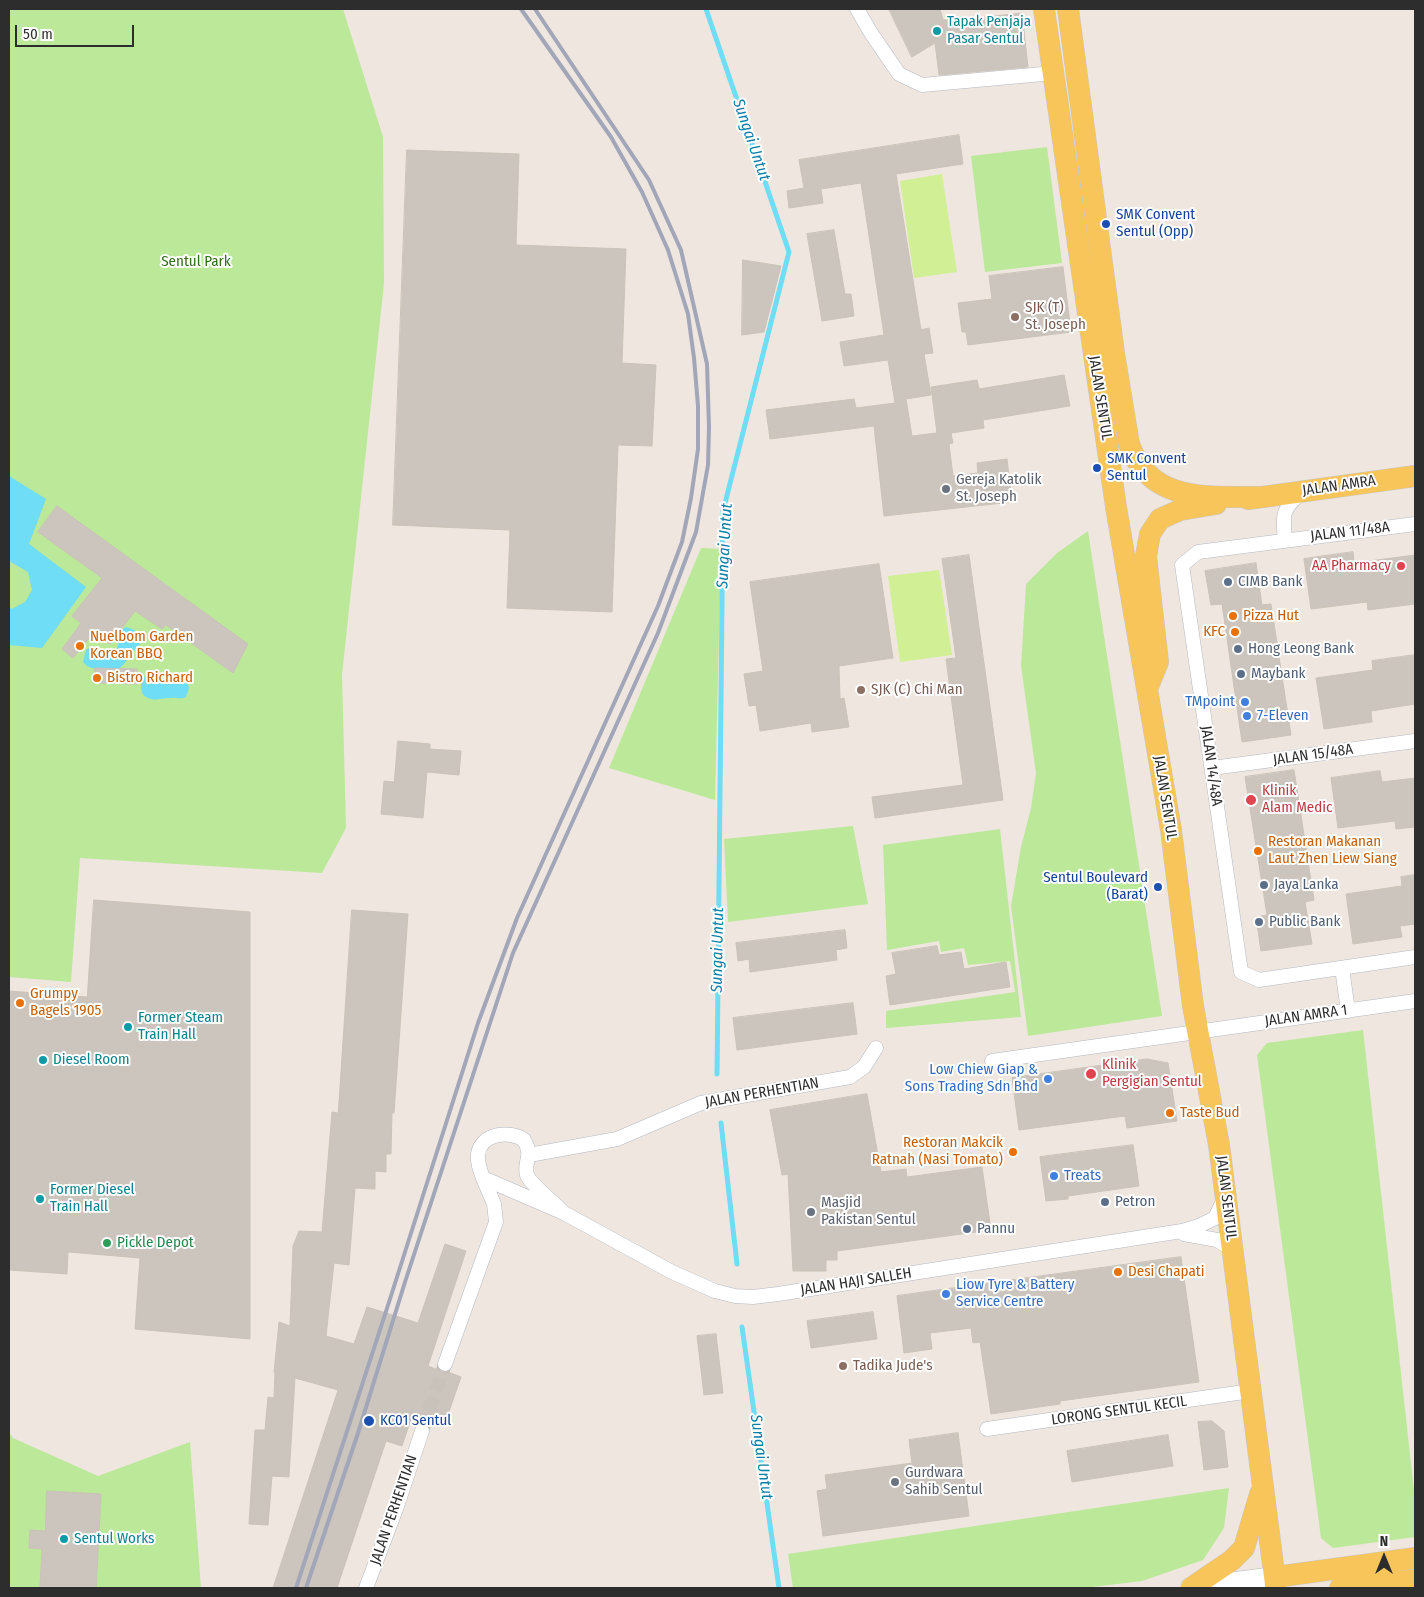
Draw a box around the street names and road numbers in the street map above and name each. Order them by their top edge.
street label: JALAN SENTUL [1084,355,1116,441]
street label: JALAN AMRA [1301,472,1377,500]
street label: JALAN 11/48A [1309,518,1391,546]
street label: JALAN 14/48A [1196,725,1226,807]
street label: JALAN 15/48A [1272,740,1354,770]
street label: JALAN SENTUL [1149,755,1181,841]
street label: JALAN AMRA 1 [1264,1001,1348,1031]
street label: JALAN PERHENTIAN [704,1074,820,1112]
street label: JALAN SENTUL [1212,1155,1240,1241]
street label: JALAN HAJI SALLEH [799,1264,913,1300]
street label: LORONG SENTUL KECIL [1050,1393,1188,1429]
street label: JALAN PERHENTIAN [367,1453,421,1567]

